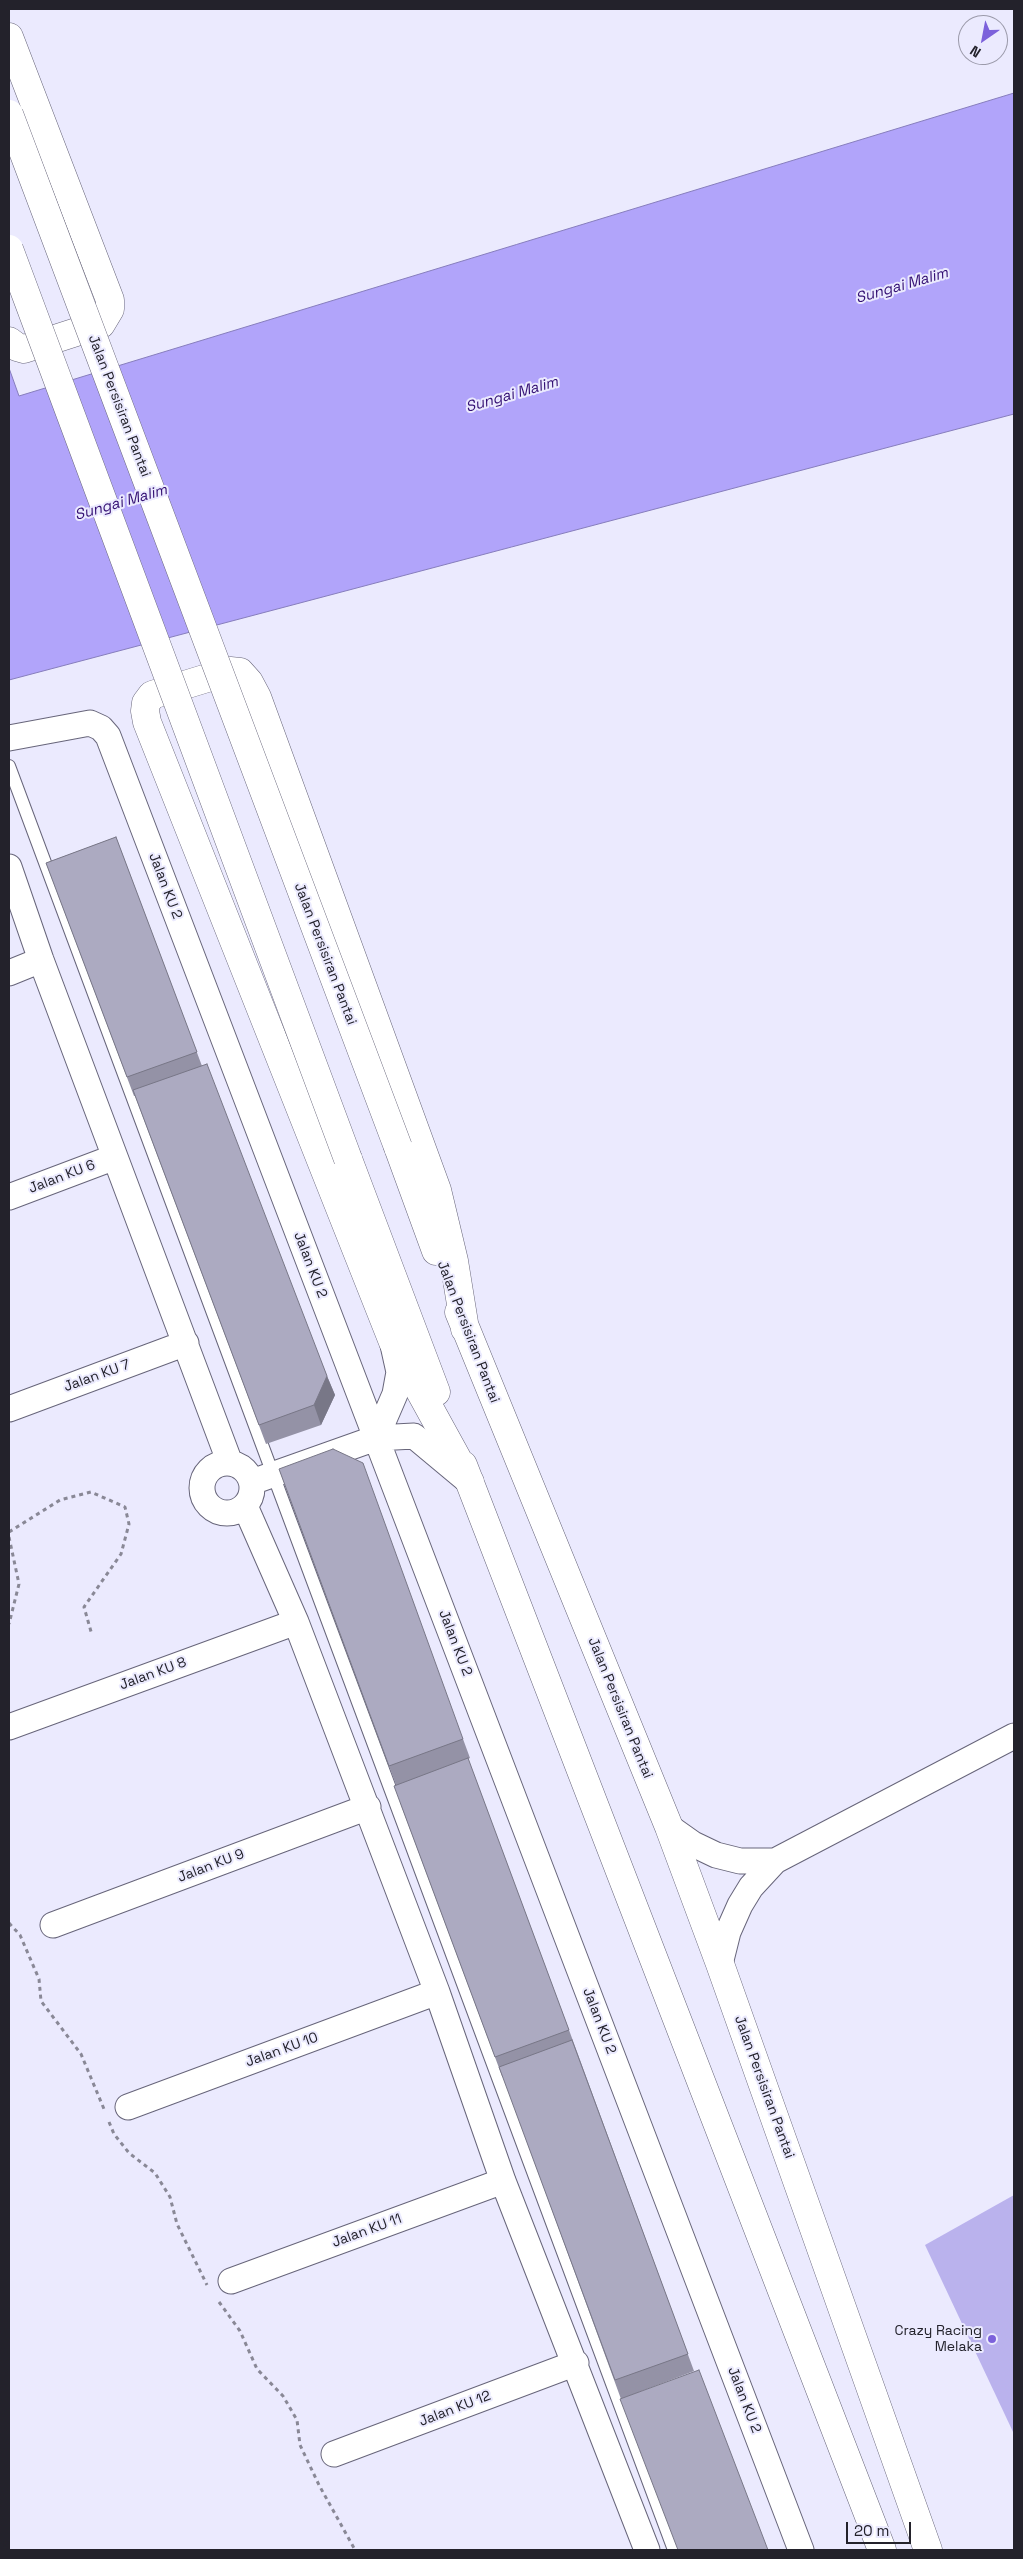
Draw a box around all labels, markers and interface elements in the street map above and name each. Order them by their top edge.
north arrow [958,15,1008,65]
text: N [967,42,984,62]
water label: Sungai Malim [854,264,950,308]
street label: Jalan Persisiran Pantai [84,333,154,479]
water label: Sungai Malim [464,373,560,417]
water label: Sungai Malim [73,481,169,525]
street label: Jalan KU 2 [145,851,185,921]
street label: Jalan Persisiran Pantai [290,881,360,1027]
street label: Jalan KU 6 [26,1157,98,1197]
street label: Jalan KU 2 [290,1230,330,1300]
street label: Jalan Persisiran Pantai [433,1259,503,1405]
street label: Jalan KU 7 [62,1356,132,1396]
street label: Jalan KU 2 [435,1608,475,1678]
street label: Jalan Persisiran Pantai [584,1635,656,1781]
street label: Jalan KU 8 [117,1654,189,1694]
street label: Jalan KU 9 [175,1846,247,1886]
street label: Jalan KU 2 [579,1986,619,2056]
street label: Jalan Persisiran Pantai [730,2013,798,2161]
street label: Jalan KU 10 [243,2029,321,2071]
street label: Jalan KU 11 [330,2211,404,2251]
place label: Crazy Racing Melaka [894,2323,982,2356]
marker: Crazy Racing Melaka [986,2333,998,2345]
street label: Jalan KU 2 [724,2365,764,2435]
street label: Jalan KU 12 [417,2388,493,2430]
scale bar [848,2512,913,2544]
text: 20 m [854,2521,889,2540]

